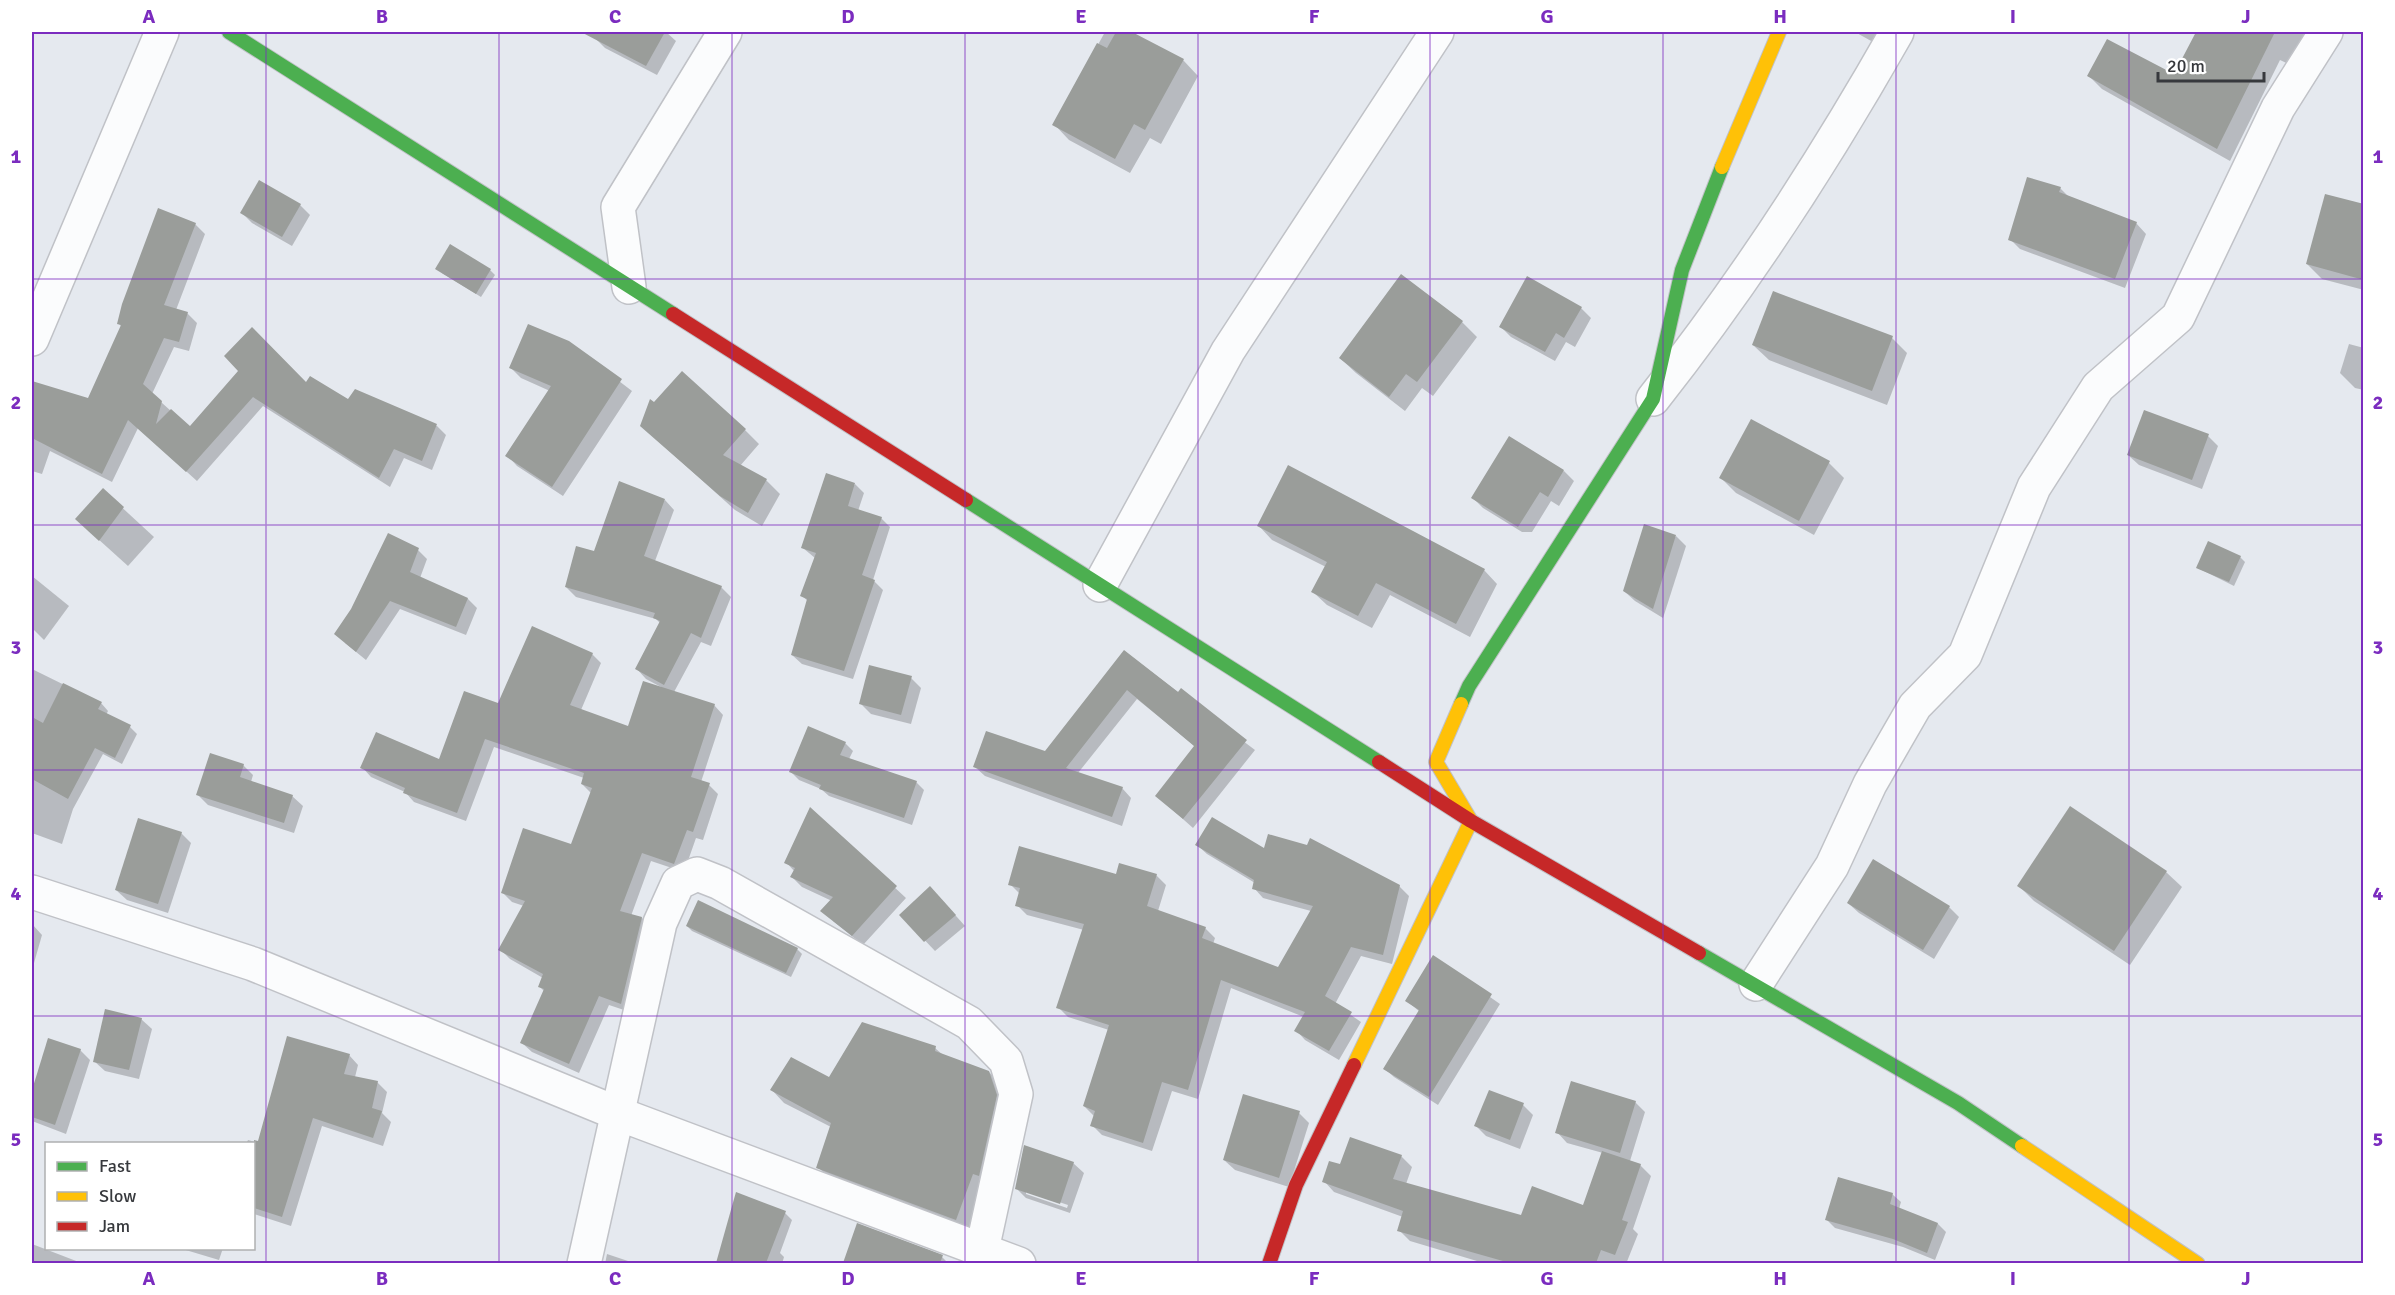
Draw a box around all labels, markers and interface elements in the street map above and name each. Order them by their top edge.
text: A [143,4,156,29]
text: B [376,4,388,29]
text: C [609,4,621,29]
text: D [841,4,855,29]
text: E [1075,4,1087,29]
text: F [1309,4,1320,29]
text: G [1540,4,1554,29]
text: H [1773,4,1787,29]
text: I [2010,4,2016,29]
text: J [2241,4,2251,29]
scale bar [2158,45,2264,83]
text: 20 m [2167,55,2205,77]
text: 1 [11,144,22,169]
text: 1 [2373,144,2384,169]
text: 2 [11,390,21,415]
text: 2 [2373,390,2383,415]
text: 3 [11,635,21,660]
text: 3 [2373,635,2383,660]
text: 4 [11,881,22,906]
text: 4 [2373,881,2384,906]
text: 5 [11,1127,21,1152]
text: 5 [2373,1127,2383,1152]
legend [45,1142,255,1250]
text: Fast [99,1155,131,1177]
text: Slow [99,1185,136,1207]
text: Jam [99,1215,130,1237]
text: A [143,1266,156,1291]
text: B [376,1266,388,1291]
text: C [609,1266,621,1291]
text: D [841,1266,855,1291]
text: E [1075,1266,1087,1291]
text: F [1309,1266,1320,1291]
text: G [1540,1266,1554,1291]
text: H [1773,1266,1787,1291]
text: I [2010,1266,2016,1291]
text: J [2241,1266,2251,1291]

